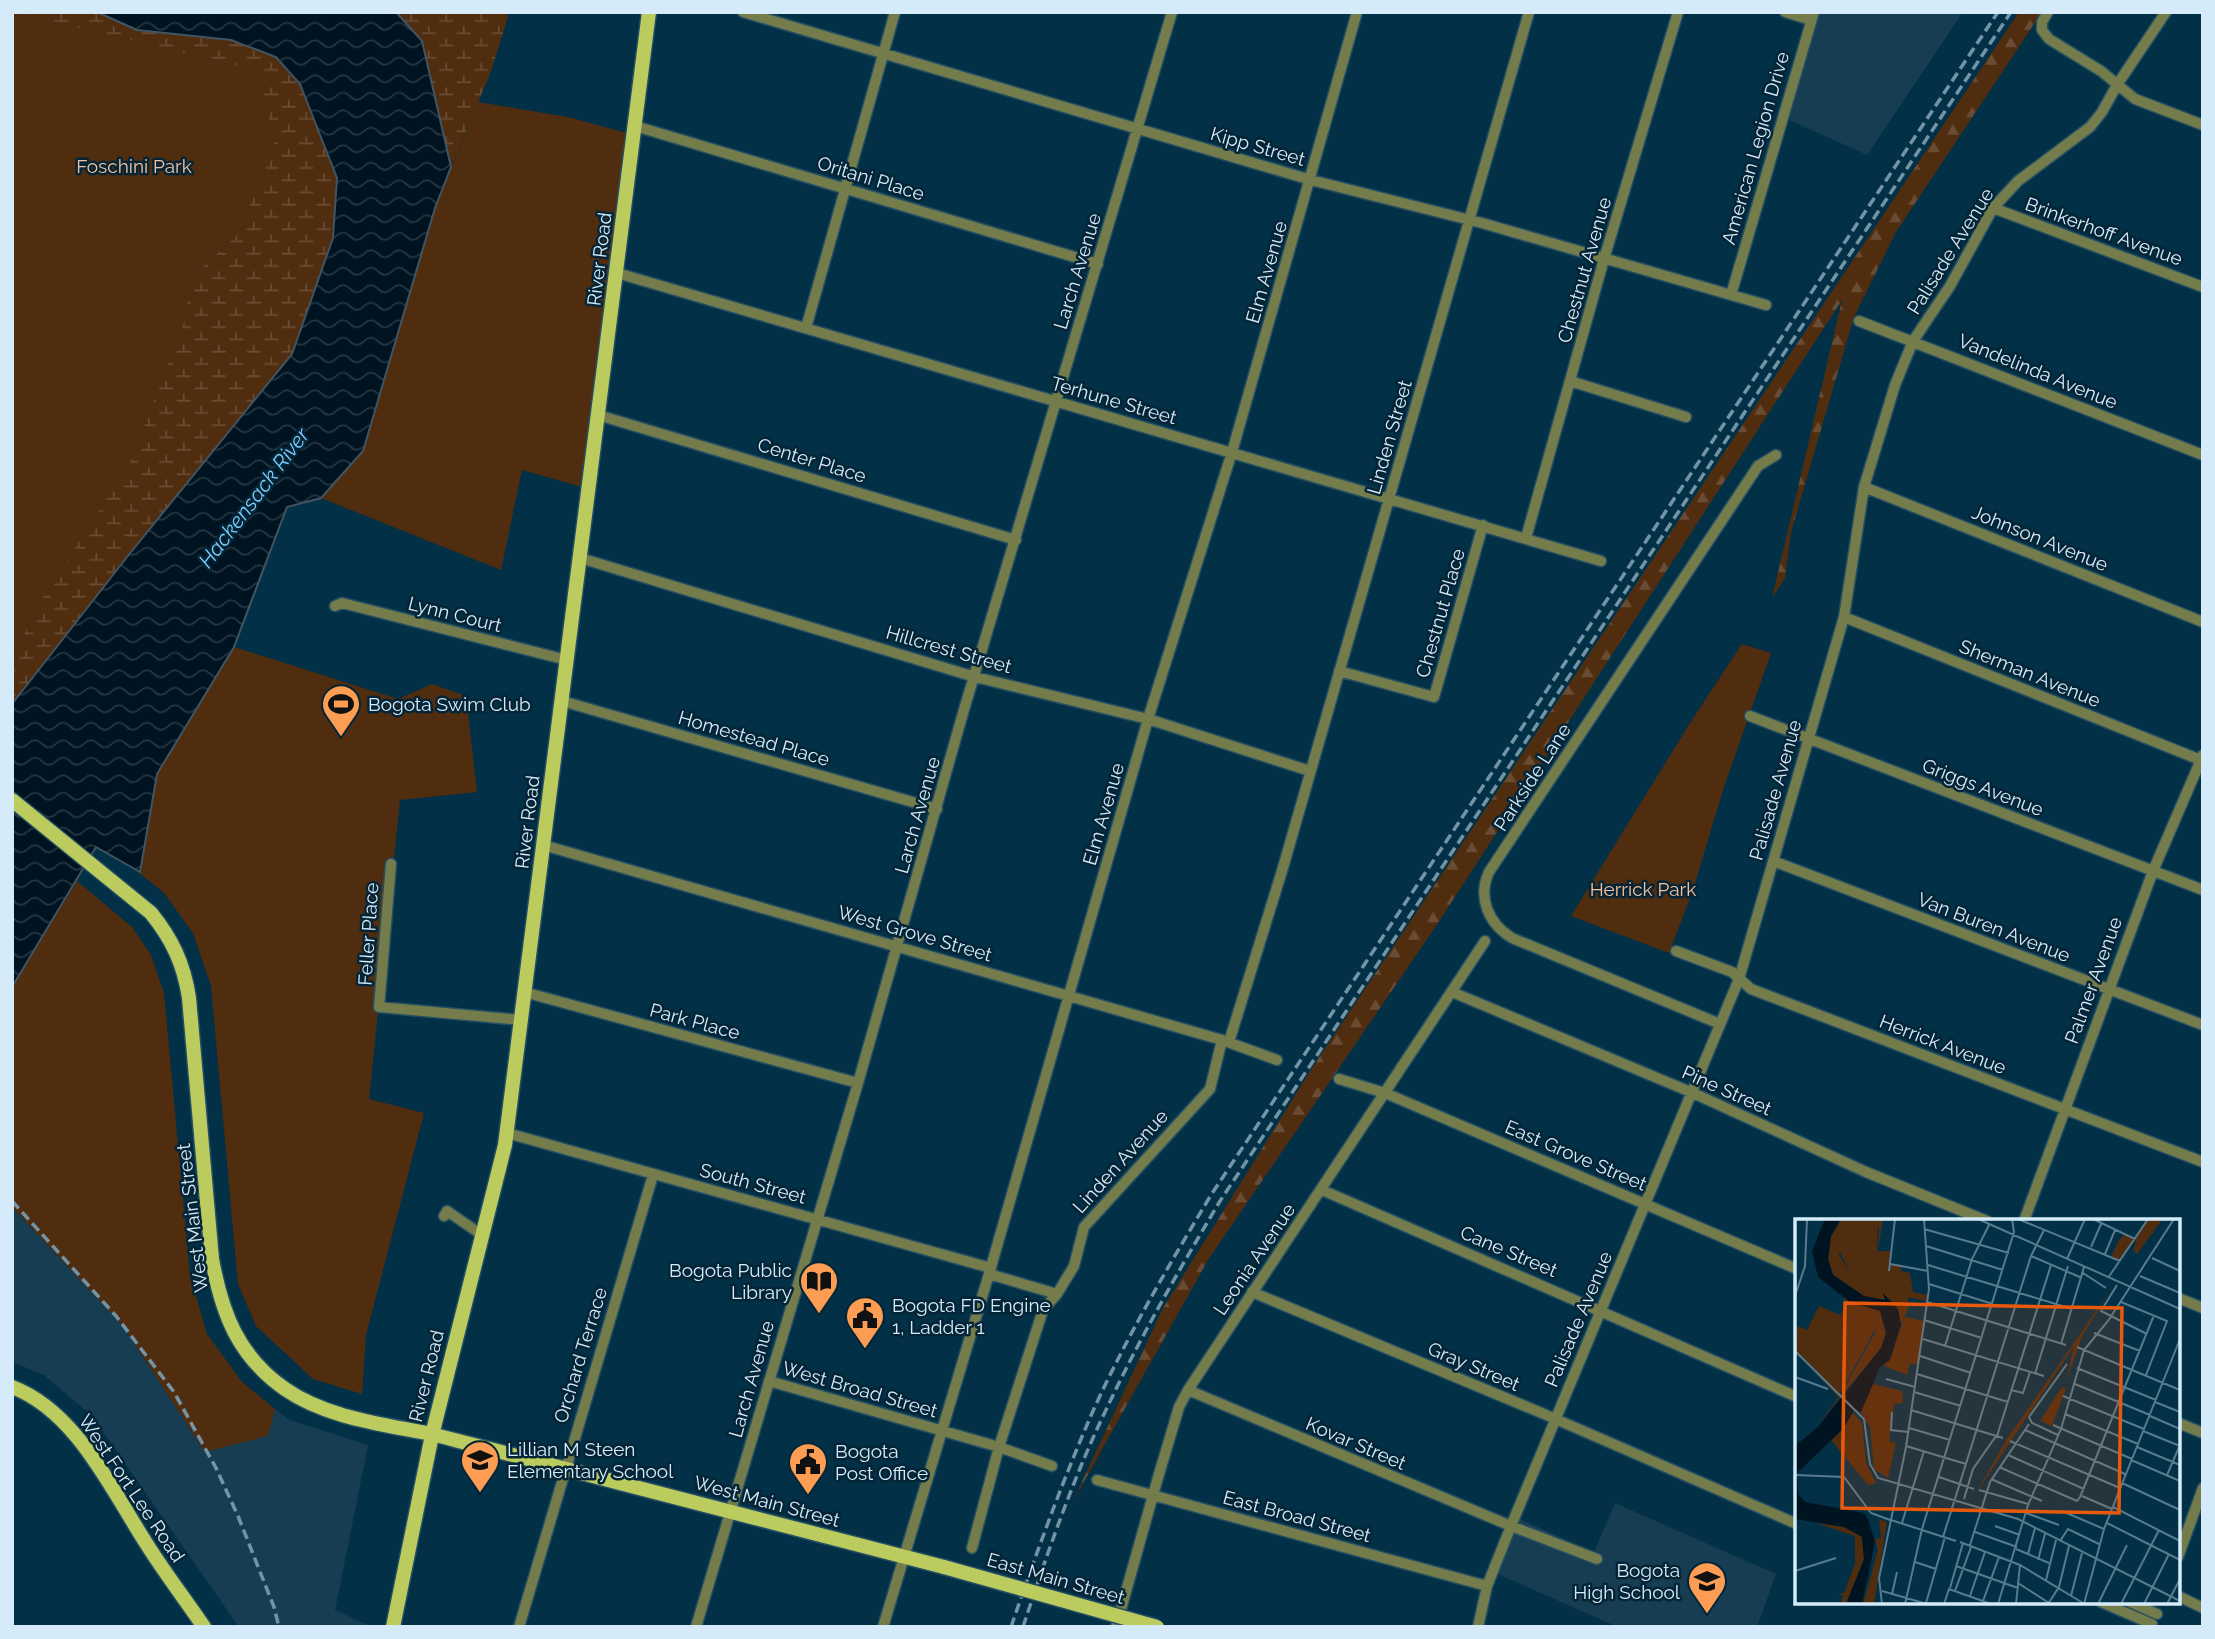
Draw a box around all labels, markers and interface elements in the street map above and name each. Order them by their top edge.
street label: American Legion Drive [1717,49,1793,247]
street label: Kipp Street [1208,122,1308,170]
street label: Oritani Place [815,151,927,205]
park label: Foschini Park [76,155,192,177]
street label: Palisade Avenue [1902,184,1998,318]
street label: Brinkerhoff Avenue [2022,192,2186,270]
street label: Chestnut Avenue [1553,195,1615,345]
street label: Larch Avenue [1049,210,1105,332]
street label: River Road [582,211,616,307]
street label: Elm Avenue [1241,218,1291,326]
street label: Vandelinda Avenue [1955,329,2121,413]
street label: Terhune Street [1049,372,1180,429]
street label: Linden Street [1362,377,1416,497]
water label: Hackensack River [193,422,315,572]
street label: Center Place [755,433,869,487]
street label: Johnson Avenue [1969,501,2111,575]
street label: Chestnut Place [1411,546,1469,680]
street label: Lynn Court [406,592,505,636]
street label: Hillcrest Street [884,621,1015,678]
street label: Sherman Avenue [1956,635,2104,711]
sports icon: Bogota Swim Club [320,683,362,738]
place label: Bogota Swim Club [368,693,531,715]
street label: Homestead Place [676,706,832,770]
street label: Palisade Avenue [1744,717,1806,863]
street label: Parkside Lane [1489,719,1575,835]
street label: Larch Avenue [890,754,944,876]
street label: Griggs Avenue [1919,754,2047,820]
street label: Elm Avenue [1078,760,1128,868]
street label: River Road [510,774,544,870]
park label: Herrick Park [1590,878,1696,900]
street label: Feller Place [353,882,383,986]
street label: Van Buren Avenue [1915,888,2073,966]
street label: West Grove Street [835,900,995,966]
street label: Palmer Avenue [2060,914,2126,1046]
street label: Park Place [647,998,743,1044]
street label: Herrick Avenue [1877,1010,2009,1078]
street label: Pine Street [1679,1060,1776,1120]
street label: Linden Avenue [1068,1105,1172,1217]
street label: East Grove Street [1502,1115,1651,1195]
street label: West Main Street [172,1142,212,1294]
street label: South Street [697,1158,809,1208]
street label: Leonia Avenue [1209,1199,1299,1319]
inset map [1795,1219,2180,1604]
street label: Cane Street [1457,1221,1561,1282]
street label: Palisade Avenue [1540,1248,1616,1390]
place label: Bogota Public Library [669,1259,792,1303]
library icon: Bogota Public Library [798,1260,840,1315]
street label: Orchard Terrace [549,1285,611,1425]
place label: Bogota FD Engine 1, Ladder 1 [892,1294,1051,1338]
public building icon: Bogota FD Engine 1, Ladder 1 [844,1295,886,1350]
street label: Larch Avenue [724,1318,778,1440]
street label: River Road [404,1328,448,1424]
street label: Gray Street [1425,1337,1524,1395]
street label: West Broad Street [780,1356,941,1422]
street label: West Fort Lee Road [74,1410,190,1566]
street label: Kovar Street [1303,1412,1410,1474]
place label: Lillian M Steen Elementary School [507,1438,674,1482]
school or university icon: Lillian M Steen Elementary School [459,1439,501,1494]
place label: Bogota Post Office [835,1440,928,1484]
public building icon: Bogota Post Office [787,1441,829,1496]
street label: West Main Street [692,1471,843,1531]
street label: East Broad Street [1221,1486,1374,1546]
street label: East Main Street [985,1548,1128,1608]
place label: Bogota High School [1573,1559,1681,1603]
school or university icon: Bogota High School [1686,1560,1728,1615]

